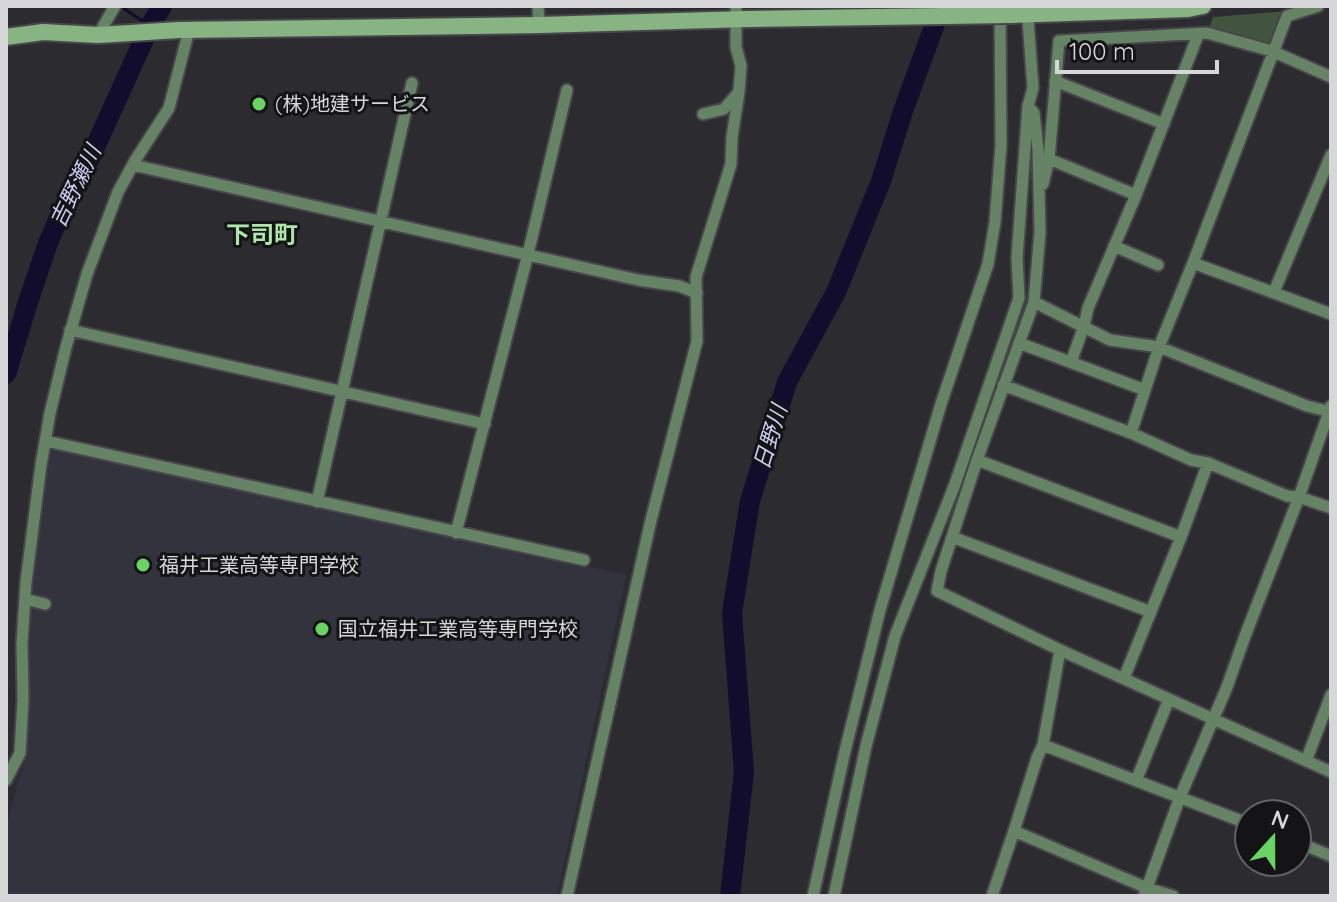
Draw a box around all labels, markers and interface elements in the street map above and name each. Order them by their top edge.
scale bar [1057,24,1217,74]
text: 100 m [1069,36,1135,66]
place label: (株)地建サービス [275,91,430,116]
marker: (株)地建サービス [250,95,268,113]
water label: 吉野瀬川 [43,139,108,232]
district label: 下司町 [226,219,298,249]
water label: 日野川 [747,399,794,473]
place label: 福井工業高等専門学校 [159,552,359,577]
marker: 福井工業高等専門学校 [134,556,152,574]
place label: 国立福井工業高等専門学校 [338,616,578,641]
marker: 国立福井工業高等専門学校 [313,620,331,638]
north arrow [1233,798,1313,878]
text: N [1268,803,1293,835]

